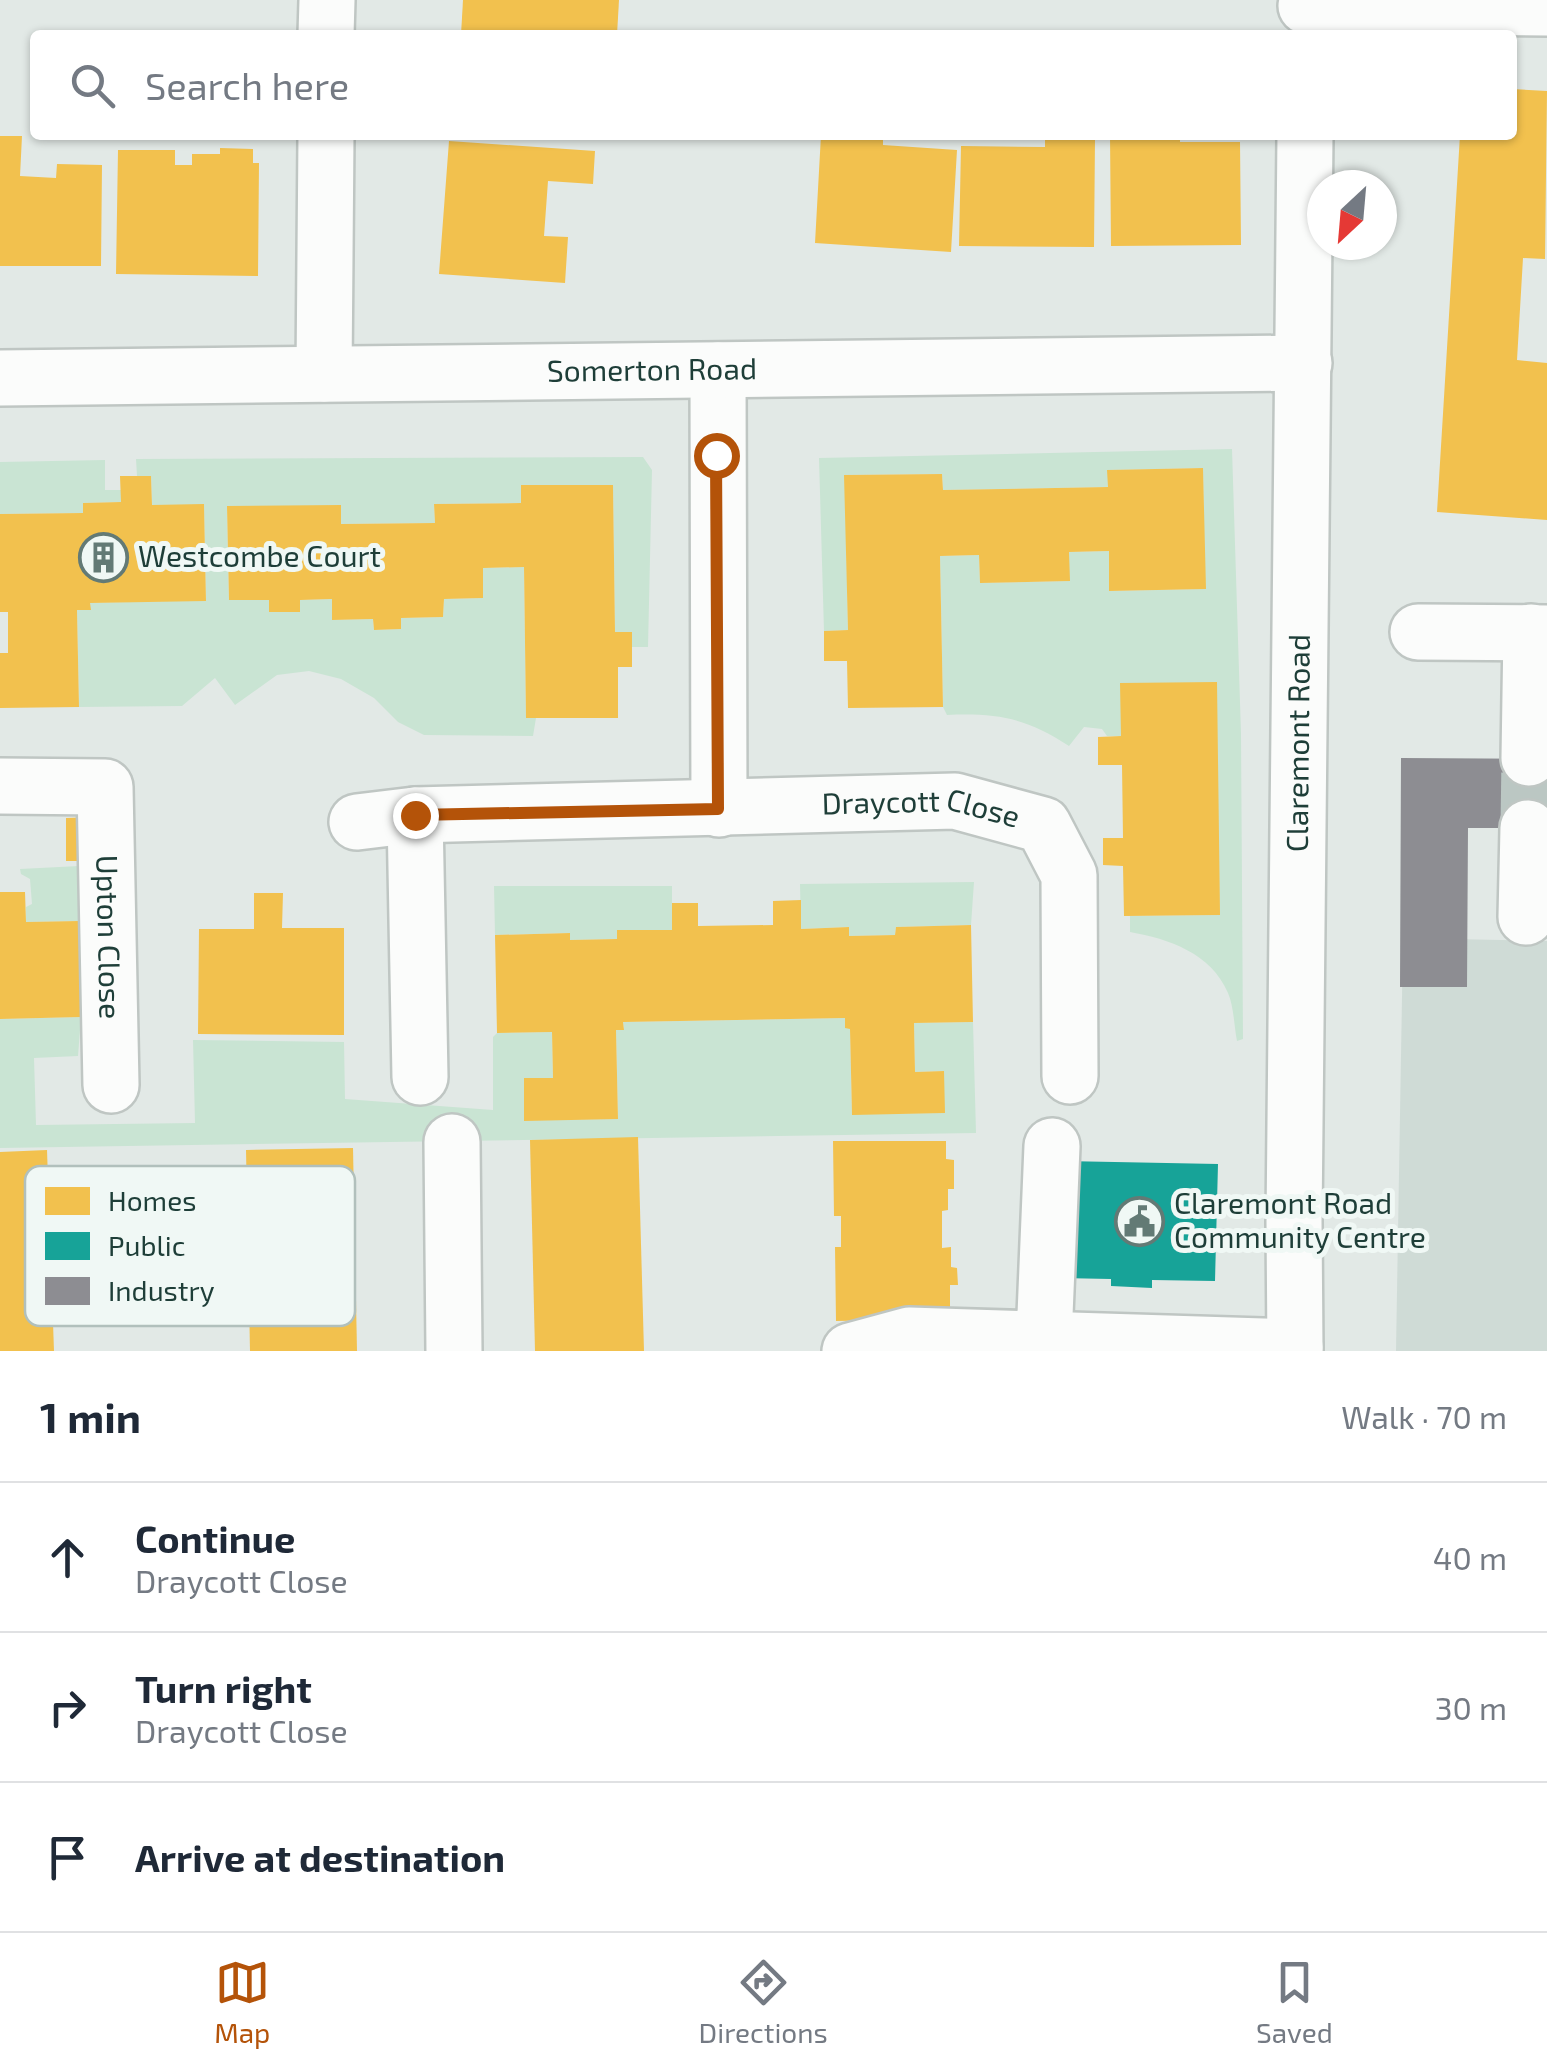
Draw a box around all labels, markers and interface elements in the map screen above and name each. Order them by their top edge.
search box [30,30,1517,140]
icon: search [65,58,120,113]
text: Search here [145,62,349,108]
north arrow [1307,170,1397,260]
street label: Somerton Road [547,349,757,388]
route start [694,433,740,479]
building icon: Westcombe Court [77,531,129,583]
place label: Westcombe Court [138,537,381,573]
street label: Claremont Road [1278,634,1316,852]
street label: Draycott Close [821,780,1024,834]
route end [393,793,439,839]
street label: Upton Close [90,854,130,1019]
legend [25,1166,355,1326]
text: Homes [108,1183,196,1217]
place label: Claremont Road Community Centre [1174,1184,1426,1254]
public building icon: Claremont Road Community Centre [1113,1195,1165,1247]
text: Public [108,1228,185,1262]
text: Industry [108,1273,215,1307]
text: 1 min [40,1391,141,1441]
text: Walk · 70 m [1341,1397,1507,1435]
text: Continue [135,1515,295,1561]
icon: ahead [40,1530,95,1585]
text: 40 m [1433,1538,1507,1576]
text: Draycott Close [135,1561,348,1599]
text: Turn right [135,1665,312,1711]
icon: right [40,1680,95,1735]
text: 30 m [1435,1688,1507,1726]
text: Draycott Close [135,1711,348,1749]
icon: arrive [40,1830,95,1885]
text: Arrive at destination [135,1834,505,1880]
tab: Map [214,1955,270,2049]
tab: Directions [699,1955,828,2049]
tab: Saved [1256,1955,1333,2049]

